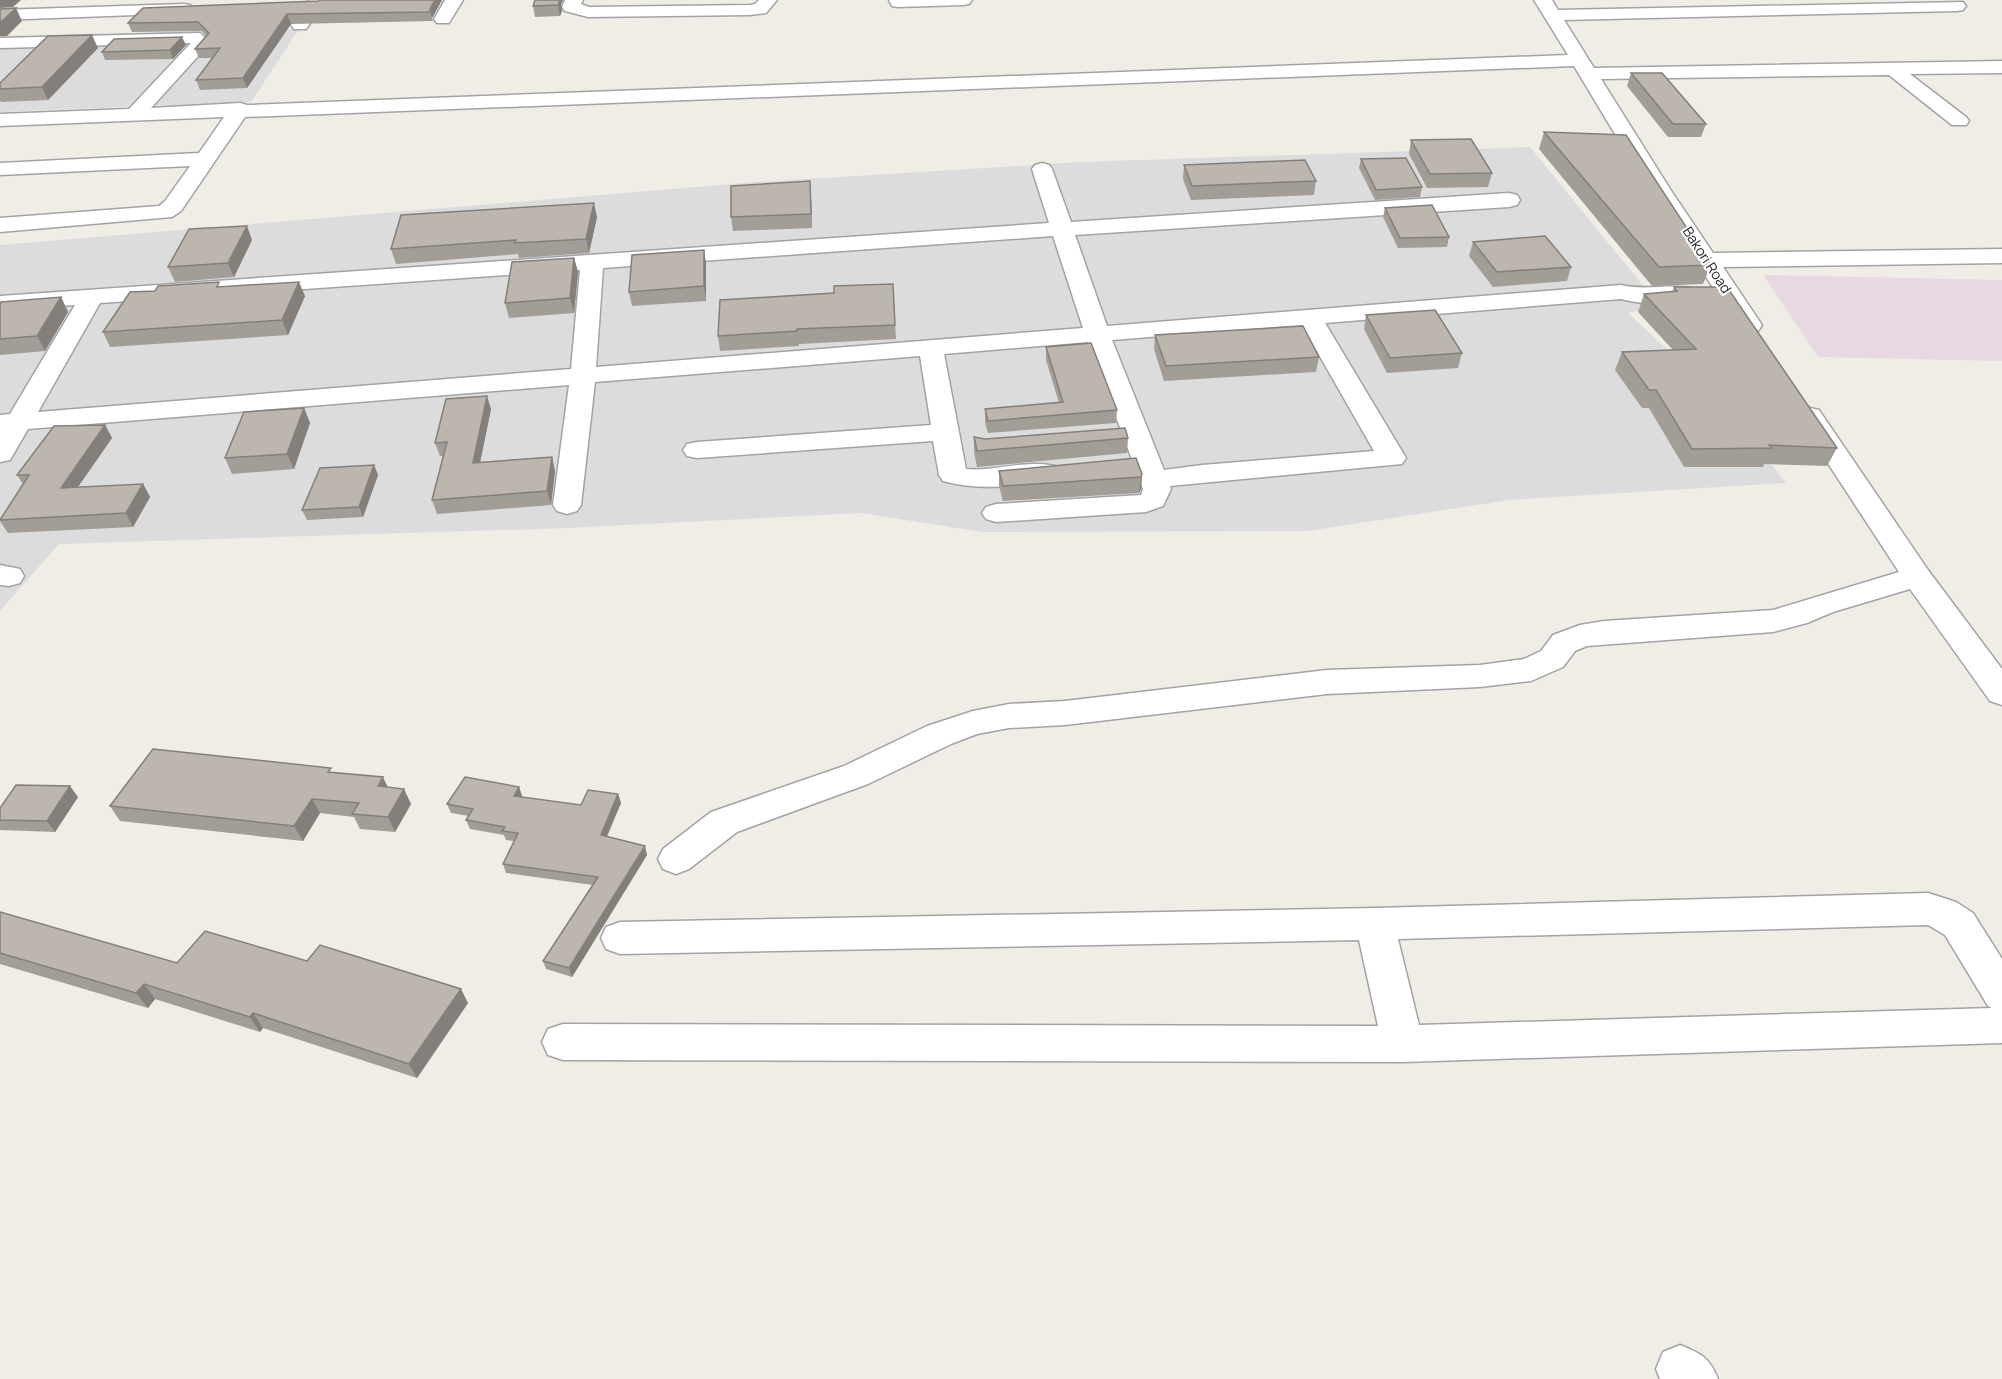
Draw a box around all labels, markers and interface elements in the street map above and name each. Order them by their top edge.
street label: Bakori Road [1679,223,1736,297]

